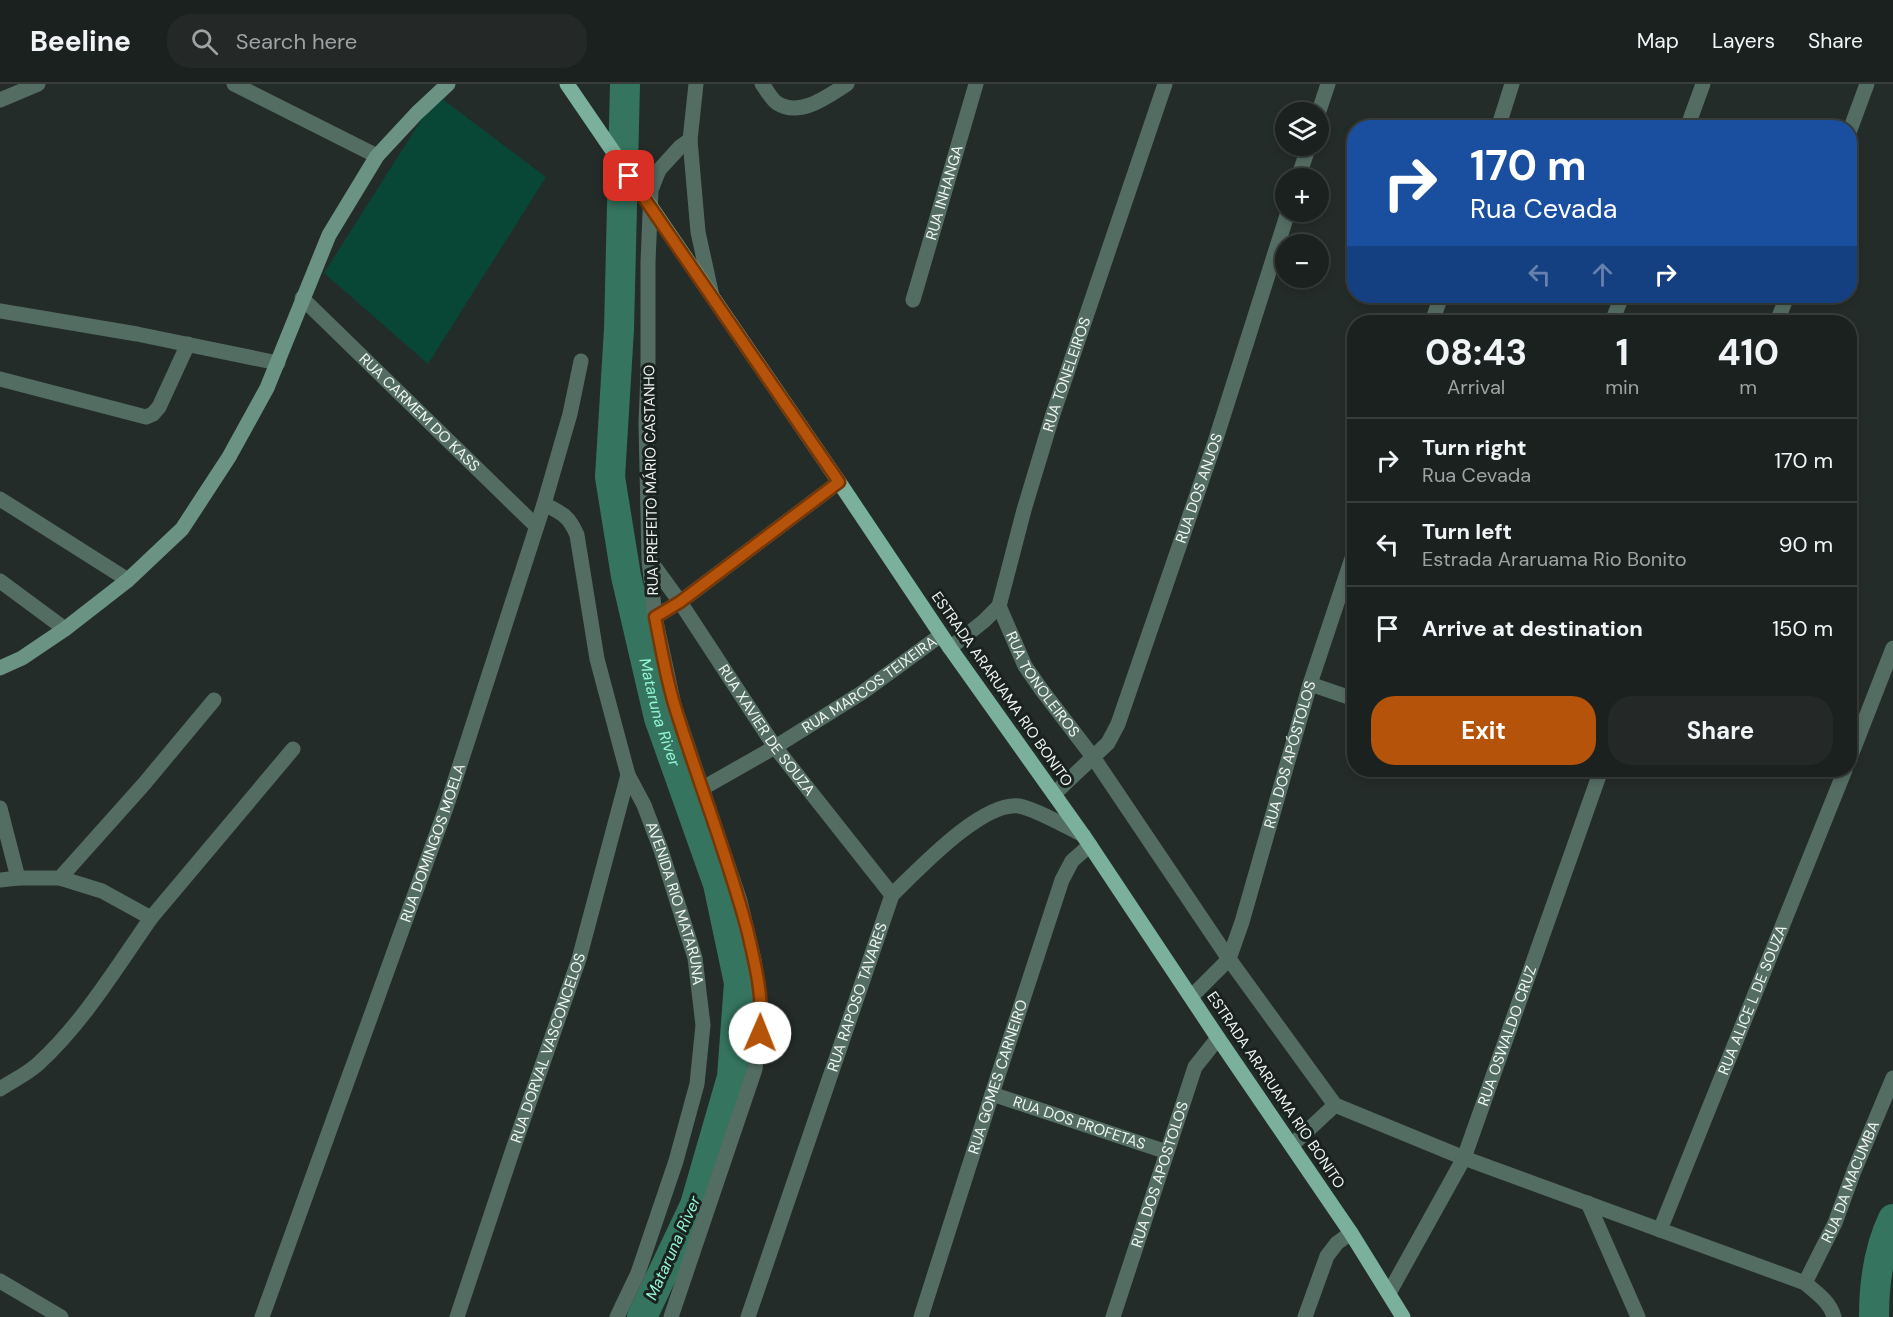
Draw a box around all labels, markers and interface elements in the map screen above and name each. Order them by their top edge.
search box [167,14,587,68]
text: Beeline [30,23,131,60]
icon: search [188,25,221,58]
text: Search here [236,27,357,56]
text: Map [1637,27,1679,55]
text: Layers [1712,27,1775,55]
text: Share [1808,27,1863,55]
map controls [1275,102,1329,288]
button: layers [1275,102,1329,156]
text: 170 m [1470,138,1587,193]
street label: RUA INHANGA [921,143,968,242]
icon: right [1371,144,1449,222]
pin [603,150,654,201]
icon: arrive [612,159,645,192]
button: + [1275,168,1329,222]
text: Rua Cevada [1470,191,1617,226]
button: − [1275,234,1329,288]
icon: left [1523,258,1556,291]
icon: ahead [1586,258,1619,291]
icon: right [1649,258,1682,291]
street label: RUA TONELEIROS [1038,314,1095,434]
text: 08:43 [1425,329,1527,376]
text: 1 [1616,329,1629,376]
text: 410 [1717,329,1779,376]
street label: RUA CARMEM DO KASS [355,349,484,476]
street label: RUA PREFEITO MÁRIO CASTANHO [639,364,663,596]
text: Arrival [1447,374,1505,400]
text: min [1605,374,1639,400]
text: m [1739,374,1757,400]
street label: RUA DOS ANJOS [1171,430,1227,546]
text: Turn right [1422,433,1527,462]
icon: right [1371,444,1404,477]
text: 170 m [1774,446,1833,475]
text: Rua Cevada [1422,462,1531,488]
text: Turn left [1422,517,1512,546]
icon: left [1371,528,1404,561]
text: 90 m [1779,530,1833,559]
text: Estrada Araruama Rio Bonito [1422,546,1687,572]
street label: ESTRADA ARARUAMA RIO BONITO [927,588,1077,790]
icon: arrive [1371,612,1404,645]
text: Arrive at destination [1422,614,1643,643]
text: 150 m [1772,614,1833,643]
street label: RUA TONOLEIROS [1001,628,1084,741]
street label: RUA MARCOS TEIXEIRA [798,631,941,738]
water label: Mataruna River [635,656,686,770]
street label: RUA XAVIER DE SOUZA [714,661,820,800]
street label: RUA DOS APÓSTOLOS [1259,678,1320,831]
button: Exit [1371,696,1596,765]
button: Share [1608,696,1833,765]
street label: RUA DOMINGOS MOELA [396,761,470,925]
street label: AVENIDA RIO MATARUNA [641,819,708,986]
street label: RUA RAPOSO TAVARES [822,920,892,1074]
street label: RUA ALICE L DE SOUZA [1713,922,1792,1078]
street label: RUA DORVAL VASCONCELOS [506,951,590,1146]
street label: RUA OSWALDO CRUZ [1473,963,1541,1109]
street label: ESTRADA ARARUAMA RIO BONITO [1202,988,1350,1192]
street label: RUA GOMES CARNEIRO [963,997,1032,1157]
position arrow [728,1001,792,1065]
street label: RUA DOS PROFETAS [1010,1092,1149,1154]
street label: RUA DOS APOSTOLOS [1126,1099,1193,1250]
street label: RUA DA MACUMBA [1817,1118,1884,1246]
water label: Mataruna River [641,1192,706,1303]

